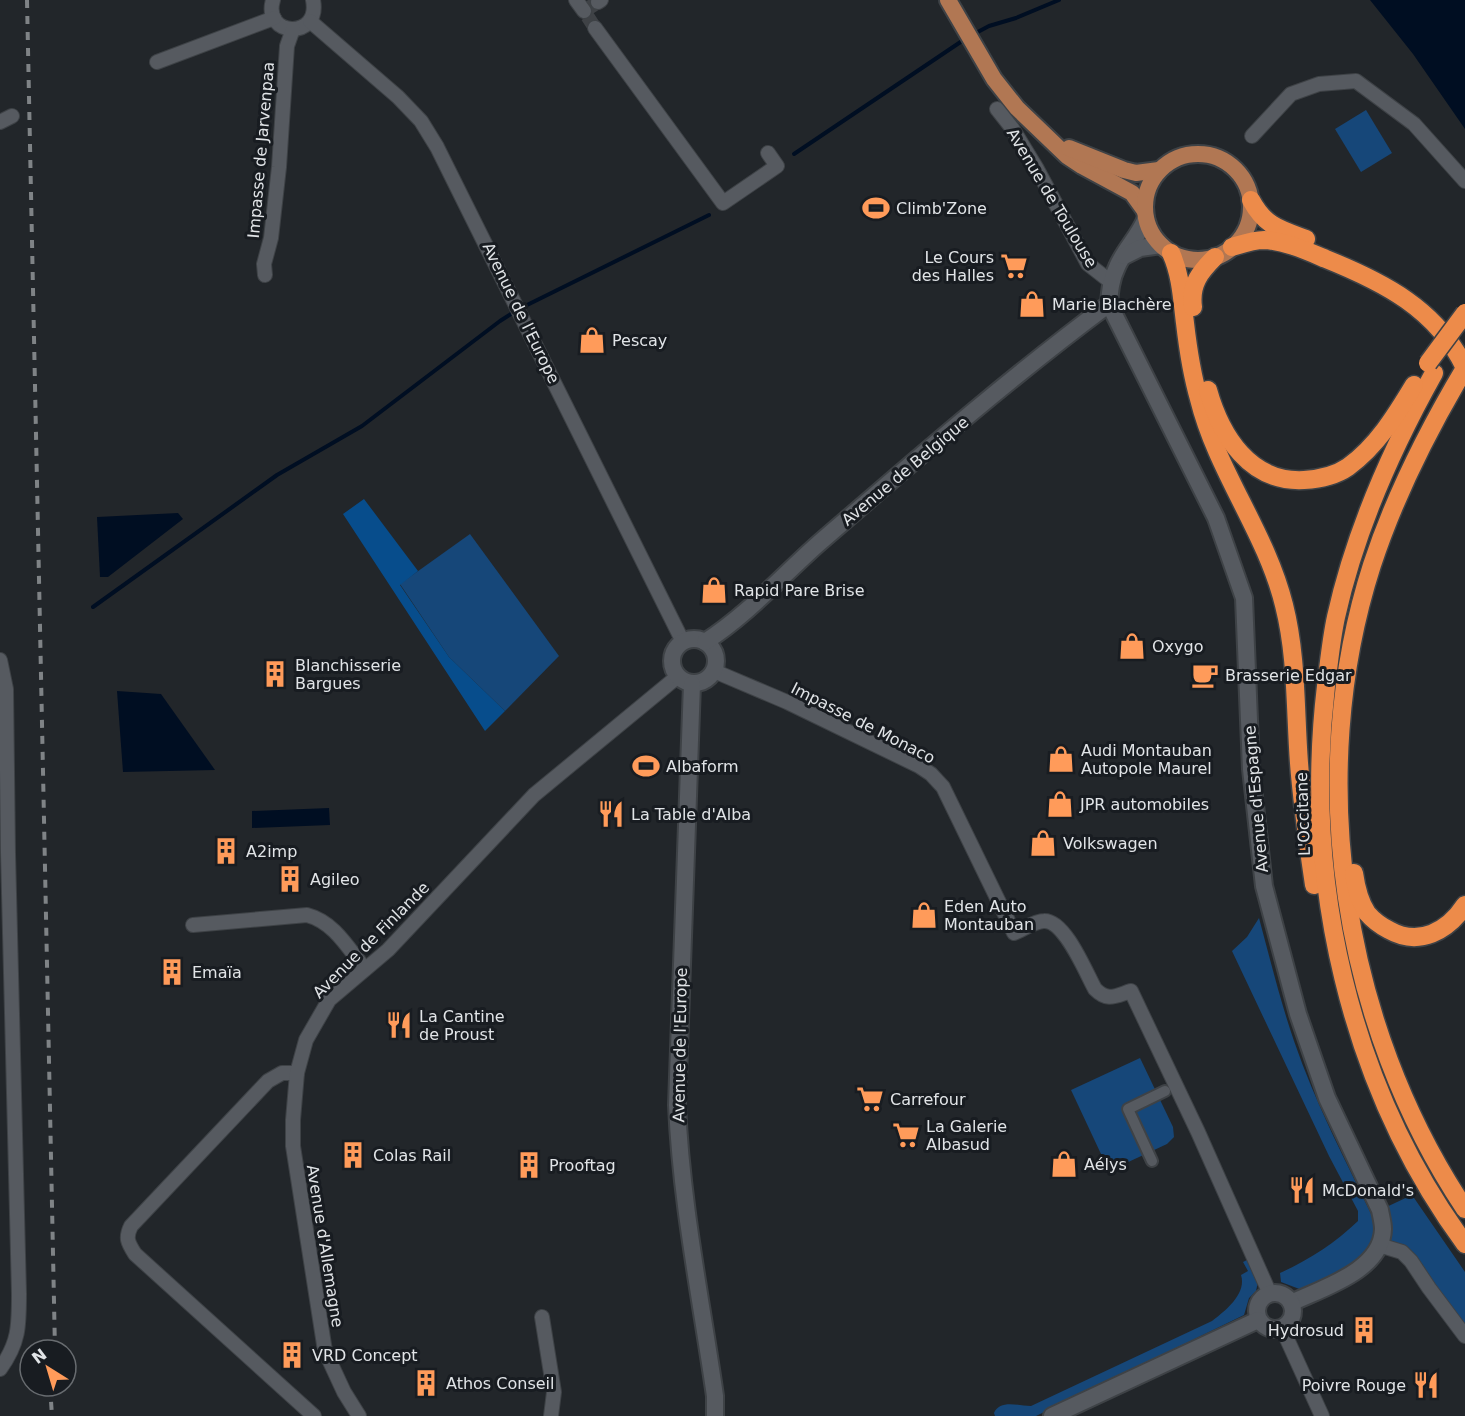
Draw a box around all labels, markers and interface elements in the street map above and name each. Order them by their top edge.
street label: Impasse de Jarvenpaa [244,61,278,239]
street label: Avenue de Toulouse [1003,125,1101,271]
sports icon: Climb'Zone [861,193,891,223]
place label: Climb'Zone [896,199,987,218]
street label: Avenue de l'Europe [479,239,563,387]
place label: Le Cours des Halles [912,248,994,285]
supermarket icon: Le Cours des Halles [999,251,1029,281]
shop icon: Marie Blachère [1017,289,1047,319]
place label: Marie Blachère [1052,295,1172,314]
shop icon: Pescay [577,325,607,355]
place label: Pescay [612,331,667,350]
street label: Avenue de Belgique [838,412,972,530]
shop icon: Rapid Pare Brise [699,575,729,605]
place label: Rapid Pare Brise [734,581,864,600]
shop icon: Oxygo [1117,631,1147,661]
place label: Oxygo [1152,637,1203,656]
place label: Blanchisserie Bargues [295,656,401,693]
building icon: Blanchisserie Bargues [260,659,290,689]
cafe icon: Brasserie Edgar [1190,660,1220,690]
place label: Brasserie Edgar [1225,666,1352,685]
street label: Impasse de Monaco [788,678,938,768]
street label: Avenue d'Espagne [1240,725,1272,873]
place label: Audi Montauban Autopole Maurel [1081,741,1212,778]
shop icon: Audi Montauban Autopole Maurel [1046,744,1076,774]
sports icon: Albaform [631,751,661,781]
place label: Albaform [666,757,739,776]
street label: L'Occitane [1292,772,1314,856]
shop icon: JPR automobiles [1045,789,1075,819]
place label: JPR automobiles [1079,795,1209,814]
restaurant icon: La Table d'Alba [596,799,626,829]
place label: La Table d'Alba [631,805,751,824]
shop icon: Volkswagen [1028,828,1058,858]
place label: Volkswagen [1063,834,1158,853]
building icon: A2imp [211,836,241,866]
place label: A2imp [246,842,297,861]
building icon: Agileo [275,864,305,894]
place label: Agileo [310,870,360,889]
street label: Avenue de Finlande [309,878,433,1002]
place label: Eden Auto Montauban [944,897,1034,934]
shop icon: Eden Auto Montauban [909,900,939,930]
building icon: Emaïa [157,957,187,987]
place label: Emaïa [192,963,242,982]
street label: Avenue de l'Europe [669,967,691,1123]
place label: La Cantine de Proust [419,1007,505,1044]
restaurant icon: La Cantine de Proust [384,1010,414,1040]
supermarket icon: Carrefour [855,1084,885,1114]
place label: Carrefour [890,1090,966,1109]
place label: La Galerie Albasud [926,1117,1007,1154]
supermarket icon: La Galerie Albasud [891,1120,921,1150]
building icon: Colas Rail [338,1140,368,1170]
place label: Colas Rail [373,1146,451,1165]
shop icon: Aélys [1049,1149,1079,1179]
building icon: Prooftag [514,1150,544,1180]
place label: Aélys [1084,1155,1127,1174]
place label: Prooftag [549,1156,616,1175]
street label: Avenue d'Allemagne [303,1163,347,1329]
restaurant icon: McDonald's [1287,1175,1317,1205]
place label: McDonald's [1322,1181,1414,1200]
building icon: Hydrosud [1349,1315,1379,1345]
place label: Hydrosud [1268,1321,1344,1340]
north arrow [18,1338,78,1398]
building icon: VRD Concept [277,1340,307,1370]
text: N [28,1345,50,1368]
place label: VRD Concept [312,1346,418,1365]
building icon: Athos Conseil [411,1368,441,1398]
restaurant icon: Poivre Rouge [1411,1370,1441,1400]
place label: Athos Conseil [446,1374,554,1393]
place label: Poivre Rouge [1302,1376,1406,1395]

